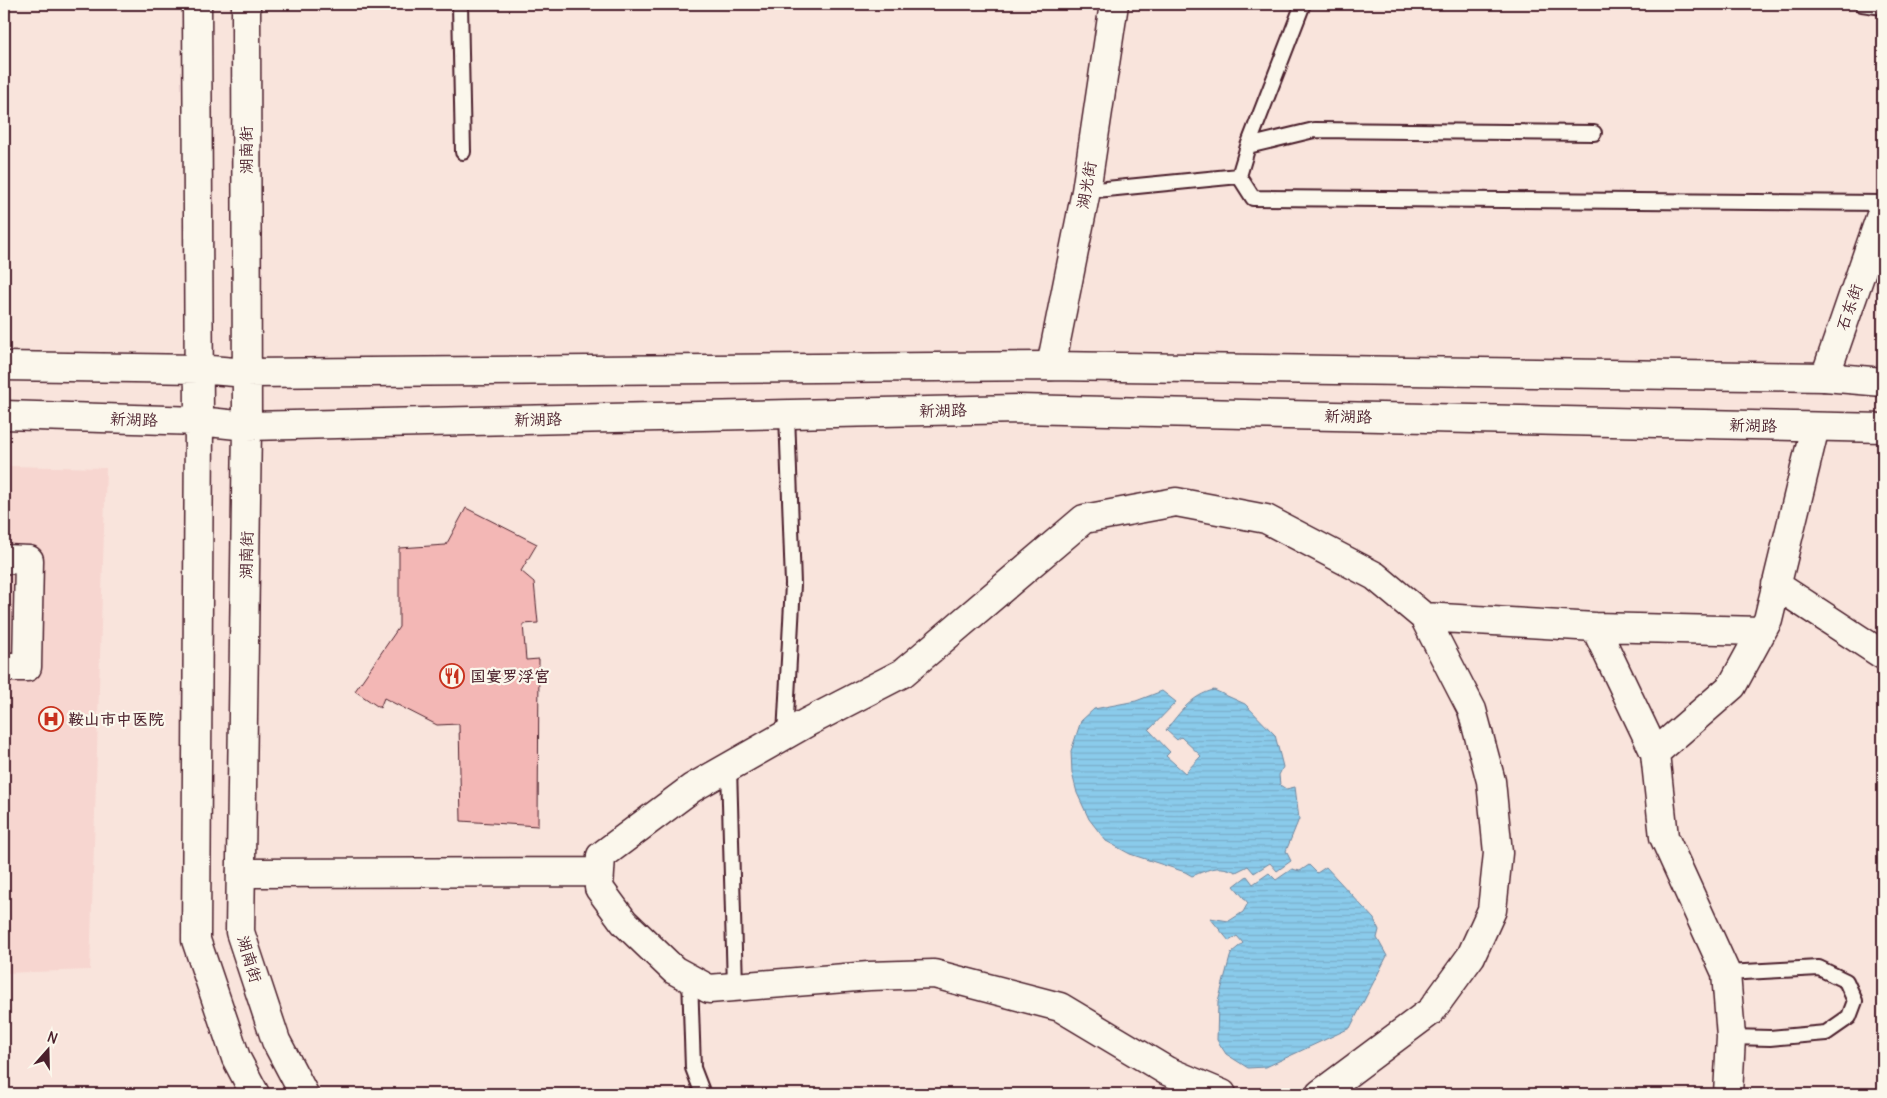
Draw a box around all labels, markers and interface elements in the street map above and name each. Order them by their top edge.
street label: 湖南街 [236,126,256,174]
street label: 湖光街 [1072,160,1100,210]
street label: 石东街 [1832,281,1866,333]
street label: 新湖路 [919,400,967,420]
street label: 新湖路 [1324,406,1372,426]
street label: 新湖路 [110,408,158,430]
street label: 新湖路 [514,409,562,429]
street label: 新湖路 [1729,415,1777,435]
street label: 湖南街 [236,531,256,579]
restaurant icon: 国宴罗浮宫 [439,663,465,689]
place label: 国宴罗浮宫 [470,666,550,686]
hospital icon: 鞍山市中医院 [38,706,64,732]
place label: 鞍山市中医院 [68,709,164,729]
street label: 湖南街 [233,933,267,985]
north arrow [22,1026,72,1076]
text: N [45,1028,60,1048]

